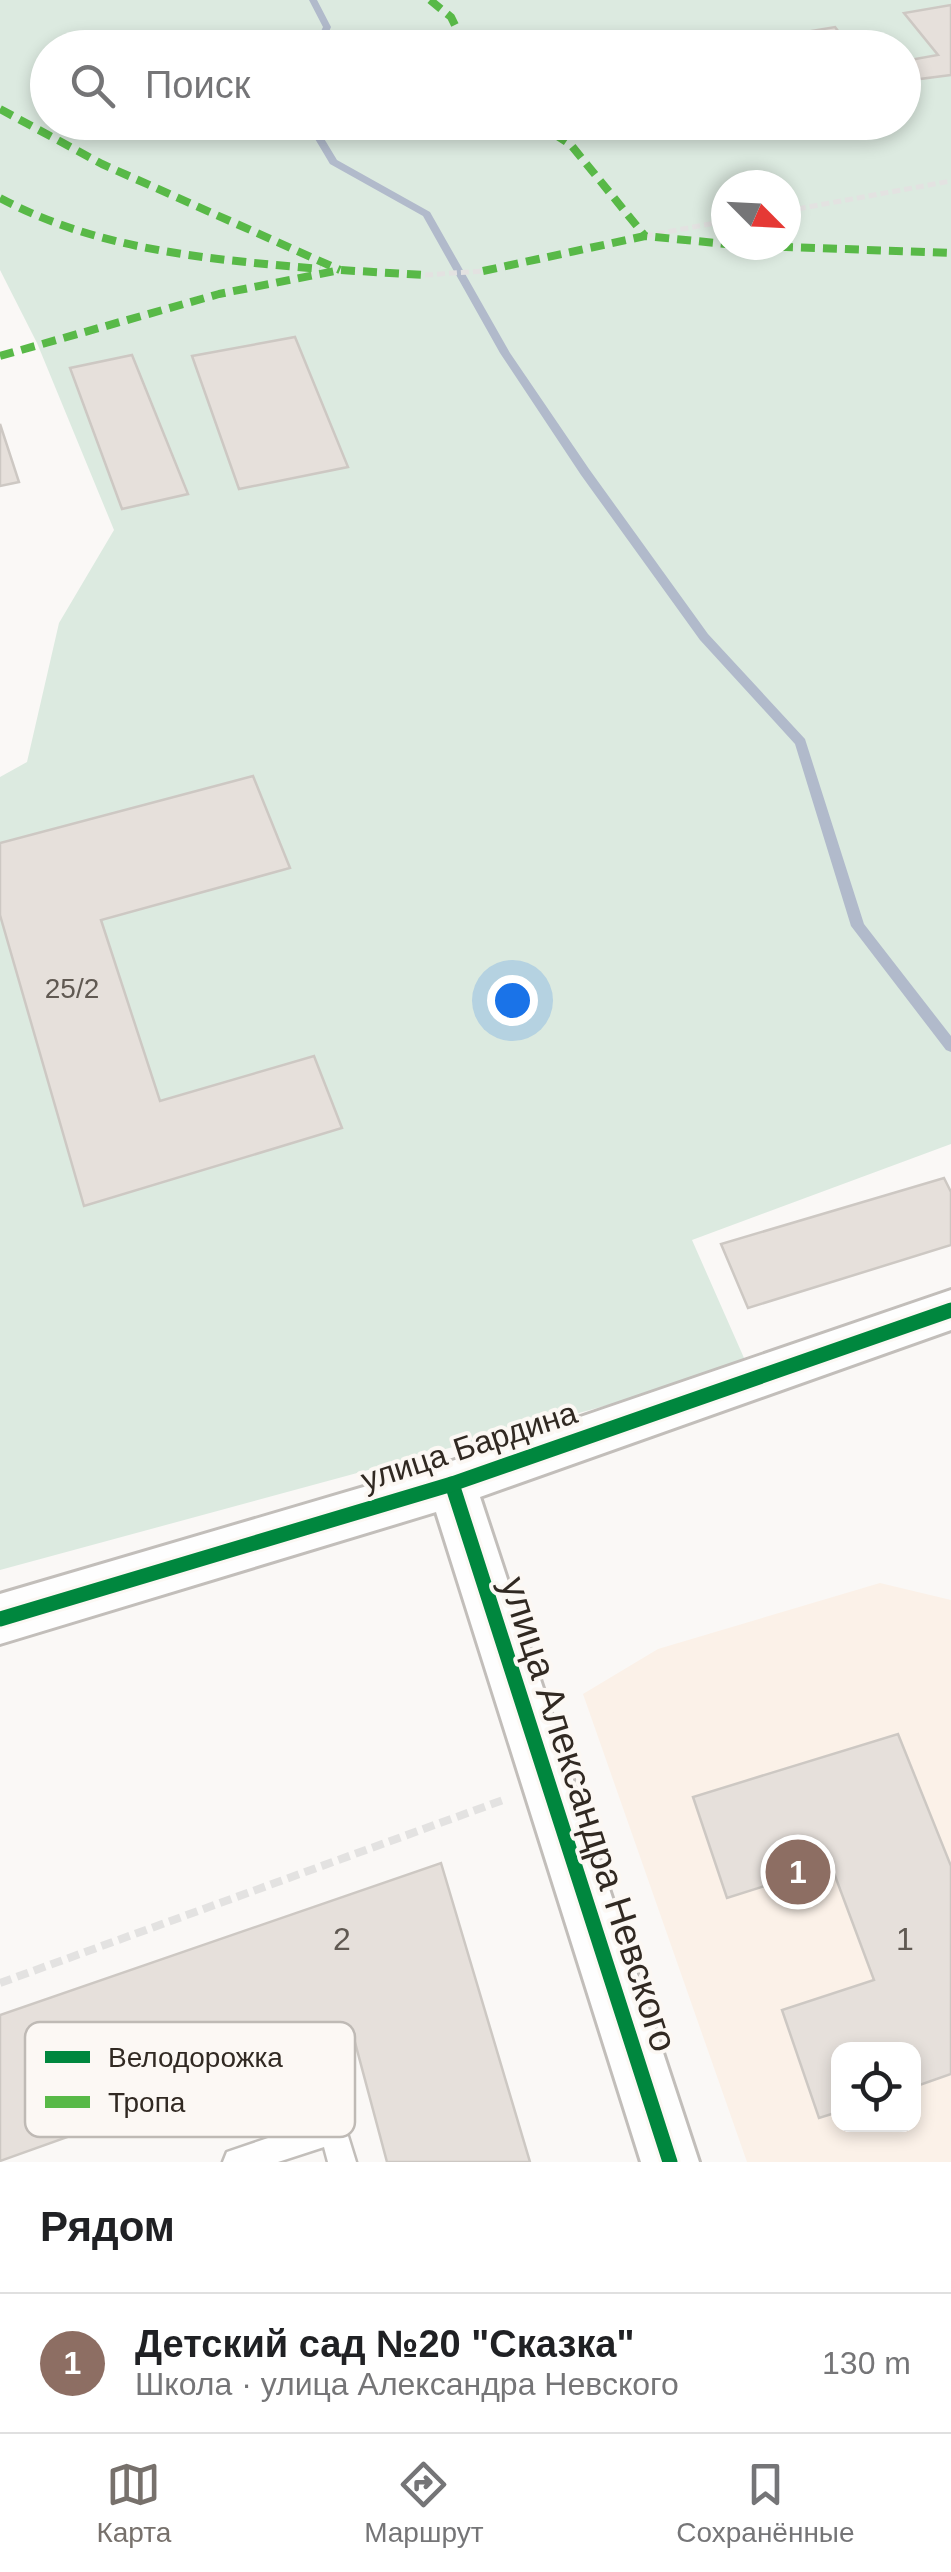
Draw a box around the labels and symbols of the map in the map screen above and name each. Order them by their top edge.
north arrow [711,170,801,260]
house number: 25/2 [45,973,99,1004]
your location [487,975,538,1026]
street label: улица Бардина [357,1394,582,1498]
street label: улица Александра Невского [492,1571,686,2057]
pin: 1 [766,1834,830,1910]
house number: 2 [333,1921,351,1957]
house number: 1 [896,1921,914,1957]
legend [25,2022,355,2137]
text: Велодорожка [108,2042,283,2073]
text: Тропа [108,2087,186,2118]

